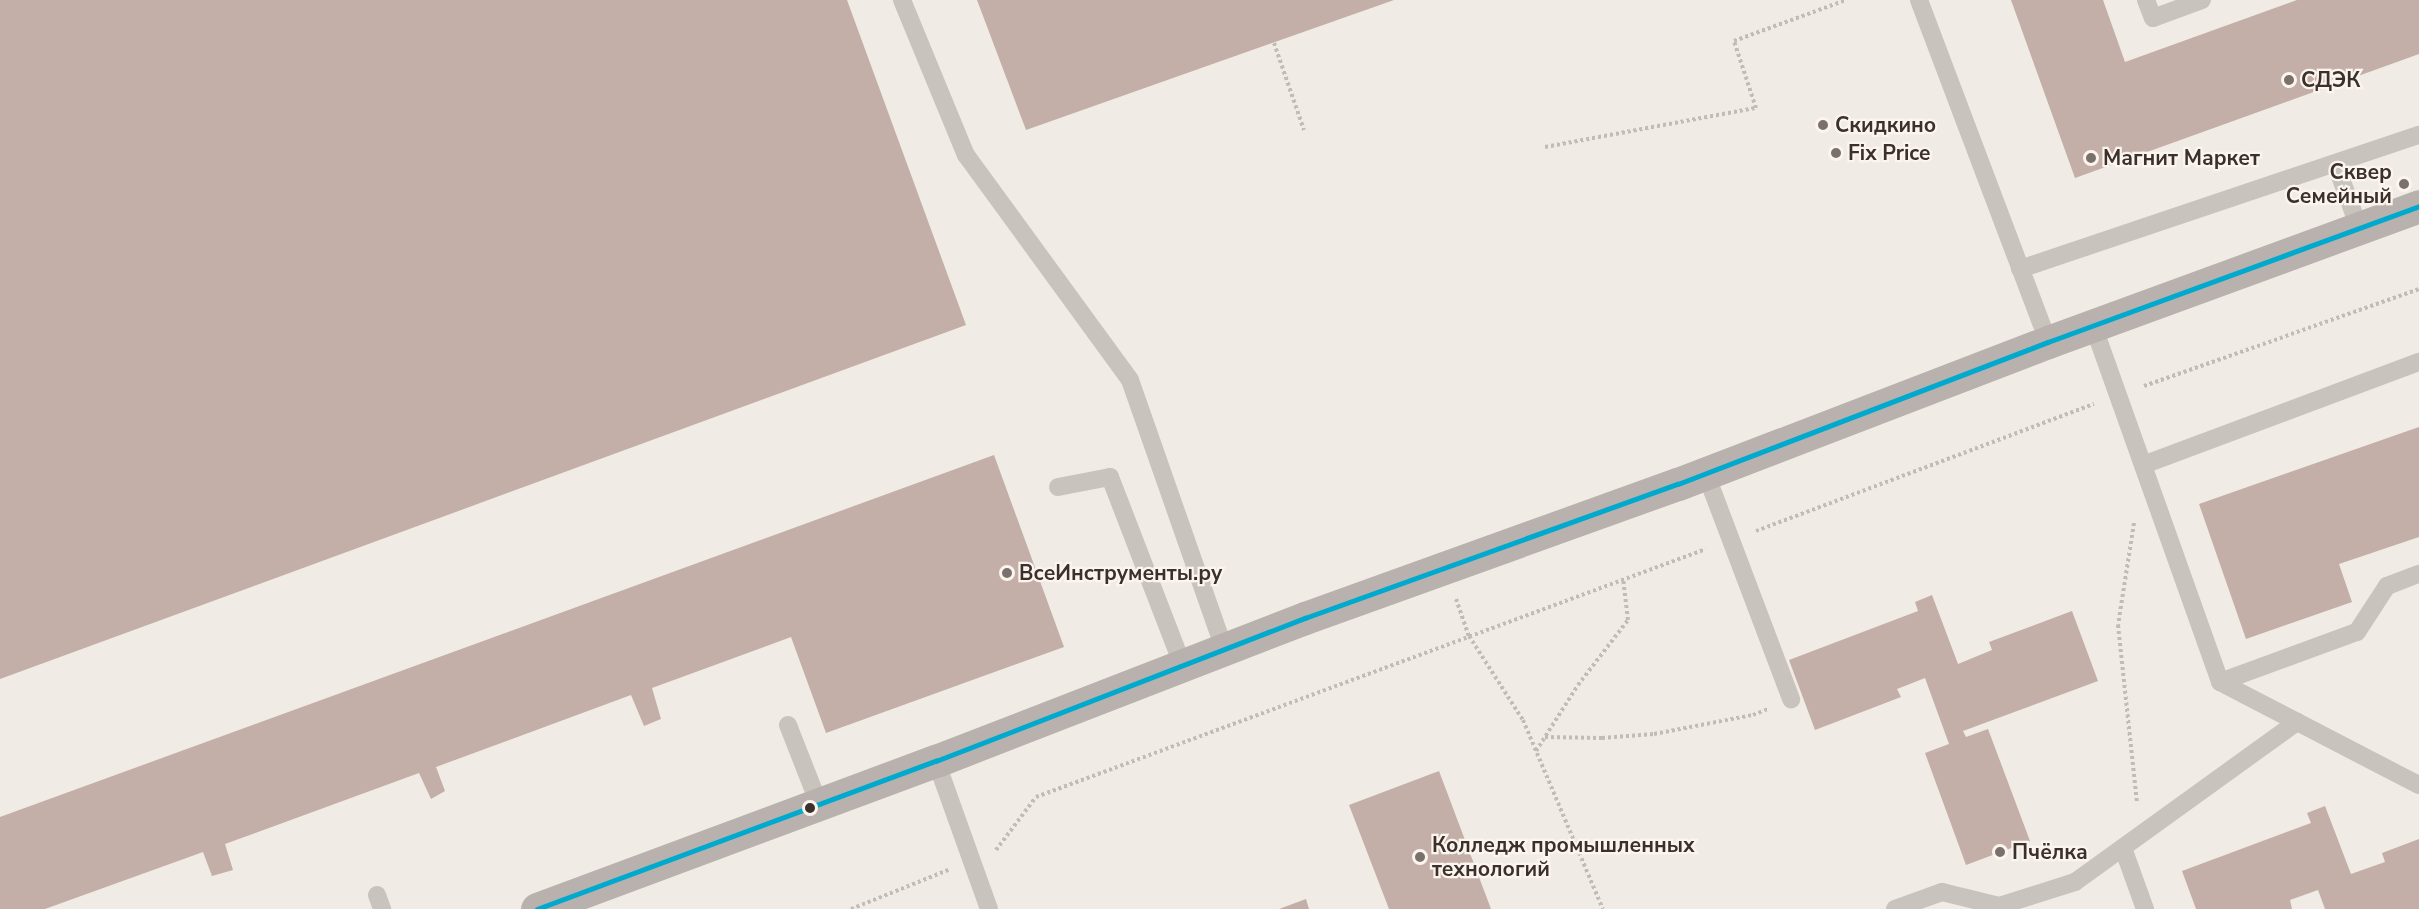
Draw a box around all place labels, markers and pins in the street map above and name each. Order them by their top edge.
place label: СДЭК [2301,67,2360,93]
marker: СДЭК [2282,73,2296,87]
place label: Скидкино [1835,112,1936,138]
marker: Скидкино [1816,118,1830,132]
place label: Fix Price [1848,140,1930,166]
place label: Магнит Маркет [2103,145,2260,171]
marker: Fix Price [1829,146,1843,160]
marker: Магнит Маркет [2084,151,2098,165]
place label: Сквер Семейный [2286,159,2392,209]
marker: Сквер Семейный [2397,177,2411,191]
place label: ВсеИнструменты.ру [1019,560,1222,586]
marker: ВсеИнструменты.ру [1000,566,1014,580]
unlabelled marker [804,802,816,814]
place label: Колледж промышленных технологий [1432,832,1695,882]
place label: Пчёлка [2012,839,2088,865]
marker: Пчёлка [1993,845,2007,859]
marker: Колледж промышленных технологий [1413,850,1427,864]

